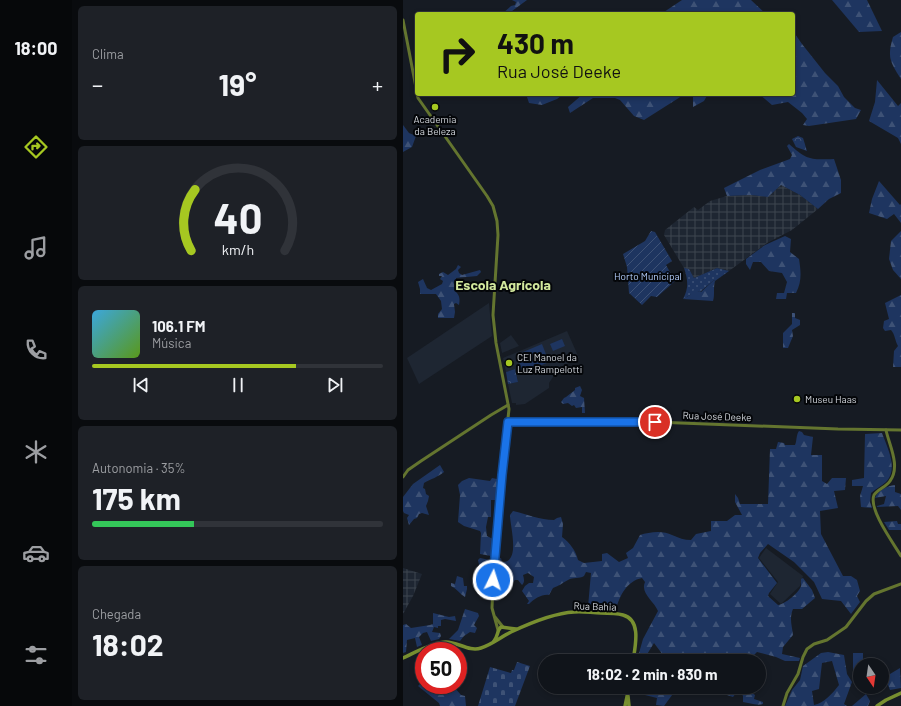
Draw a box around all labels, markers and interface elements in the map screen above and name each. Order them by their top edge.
text: 430 m [497,26,574,60]
icon: right [431,28,483,80]
text: 18:00 [14,37,58,59]
text: Clima [92,46,124,62]
text: Rua José Deeke [497,60,621,82]
text: 19° [219,66,256,102]
text: − [92,71,103,97]
text: + [372,71,383,97]
marker: Academia da Beleza [430,102,440,112]
place label: Academia da Beleza [414,113,456,137]
icon: directions [22,133,50,161]
text: 40 [213,192,262,242]
icon: music [22,234,50,262]
text: km/h [221,241,254,258]
park label: Horto Municipal [614,270,682,282]
district label: Escola Agrícola [455,276,551,293]
text: 106.1 FM [152,317,205,335]
text: Música [152,335,191,351]
icon: phone [22,336,50,364]
place label: CEI Manoel da Luz Rampelotti [517,351,582,375]
marker: CEI Manoel da Luz Rampelotti [504,358,514,368]
icon: previous [130,374,152,396]
icon: pause [227,374,249,396]
icon: next [324,374,346,396]
place label: Museu Haas [805,393,857,405]
marker: Museu Haas [792,394,802,404]
pin [638,405,672,439]
street label: Rua José Deeke [682,409,752,423]
icon: arrive [644,411,666,433]
icon: climate [22,438,50,466]
text: Autonomia · 35% [92,460,186,476]
text: 175 km [92,480,181,516]
icon: car [22,539,50,567]
position arrow [472,559,514,601]
street label: Rua Bahia [573,599,617,613]
text: Chegada [92,606,141,622]
text: 18:02 [92,626,164,662]
icon: filters [22,641,50,669]
speed limit sign: 50 [415,642,467,694]
north arrow [853,658,889,694]
map controls [853,658,889,694]
text: 18:02 · 2 min · 830 m [586,665,718,683]

